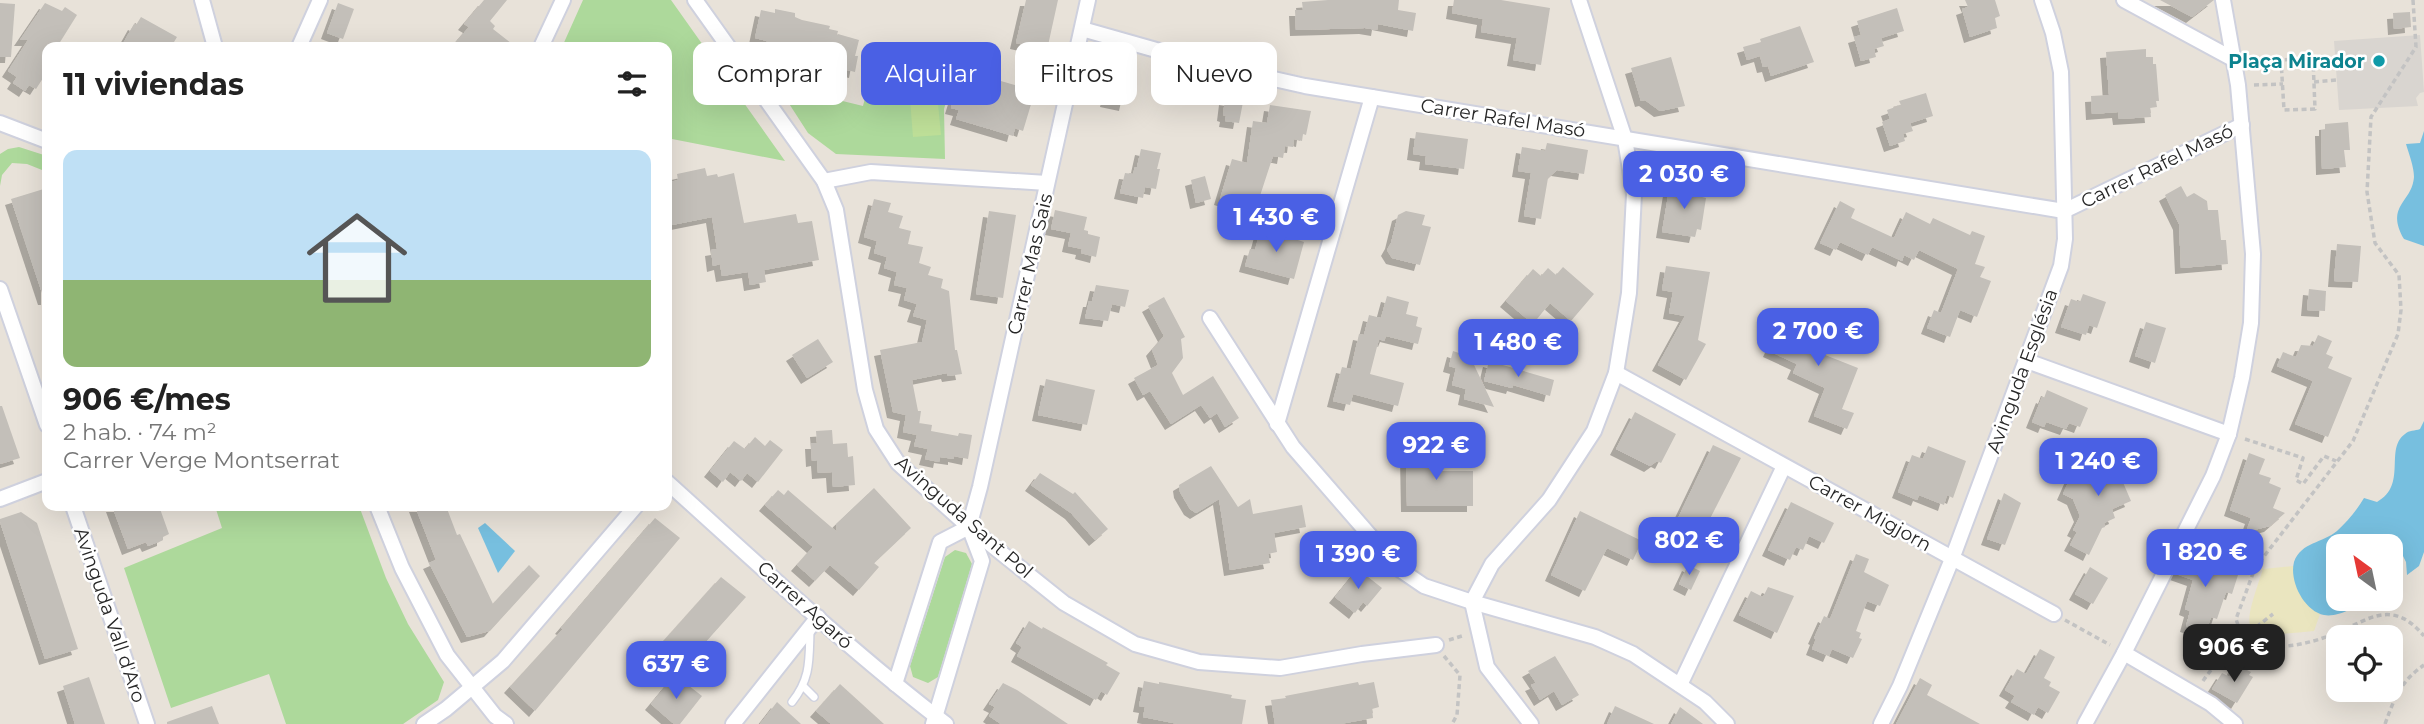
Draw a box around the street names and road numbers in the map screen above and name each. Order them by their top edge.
street label: Carrer Rafel Masó [1419,94,1587,142]
street label: Carrer Rafel Masó [2077,119,2237,213]
street label: Carrer Mas Sais [1003,191,1057,337]
street label: Avinguda Església [1982,286,2062,456]
street label: Avinguda Sant Pol [890,451,1038,583]
street label: Carrer Migjorn [1804,470,1936,556]
street label: Avinguda Vall d'Aro [69,524,151,706]
street label: Carrer Agaró [753,556,858,654]

